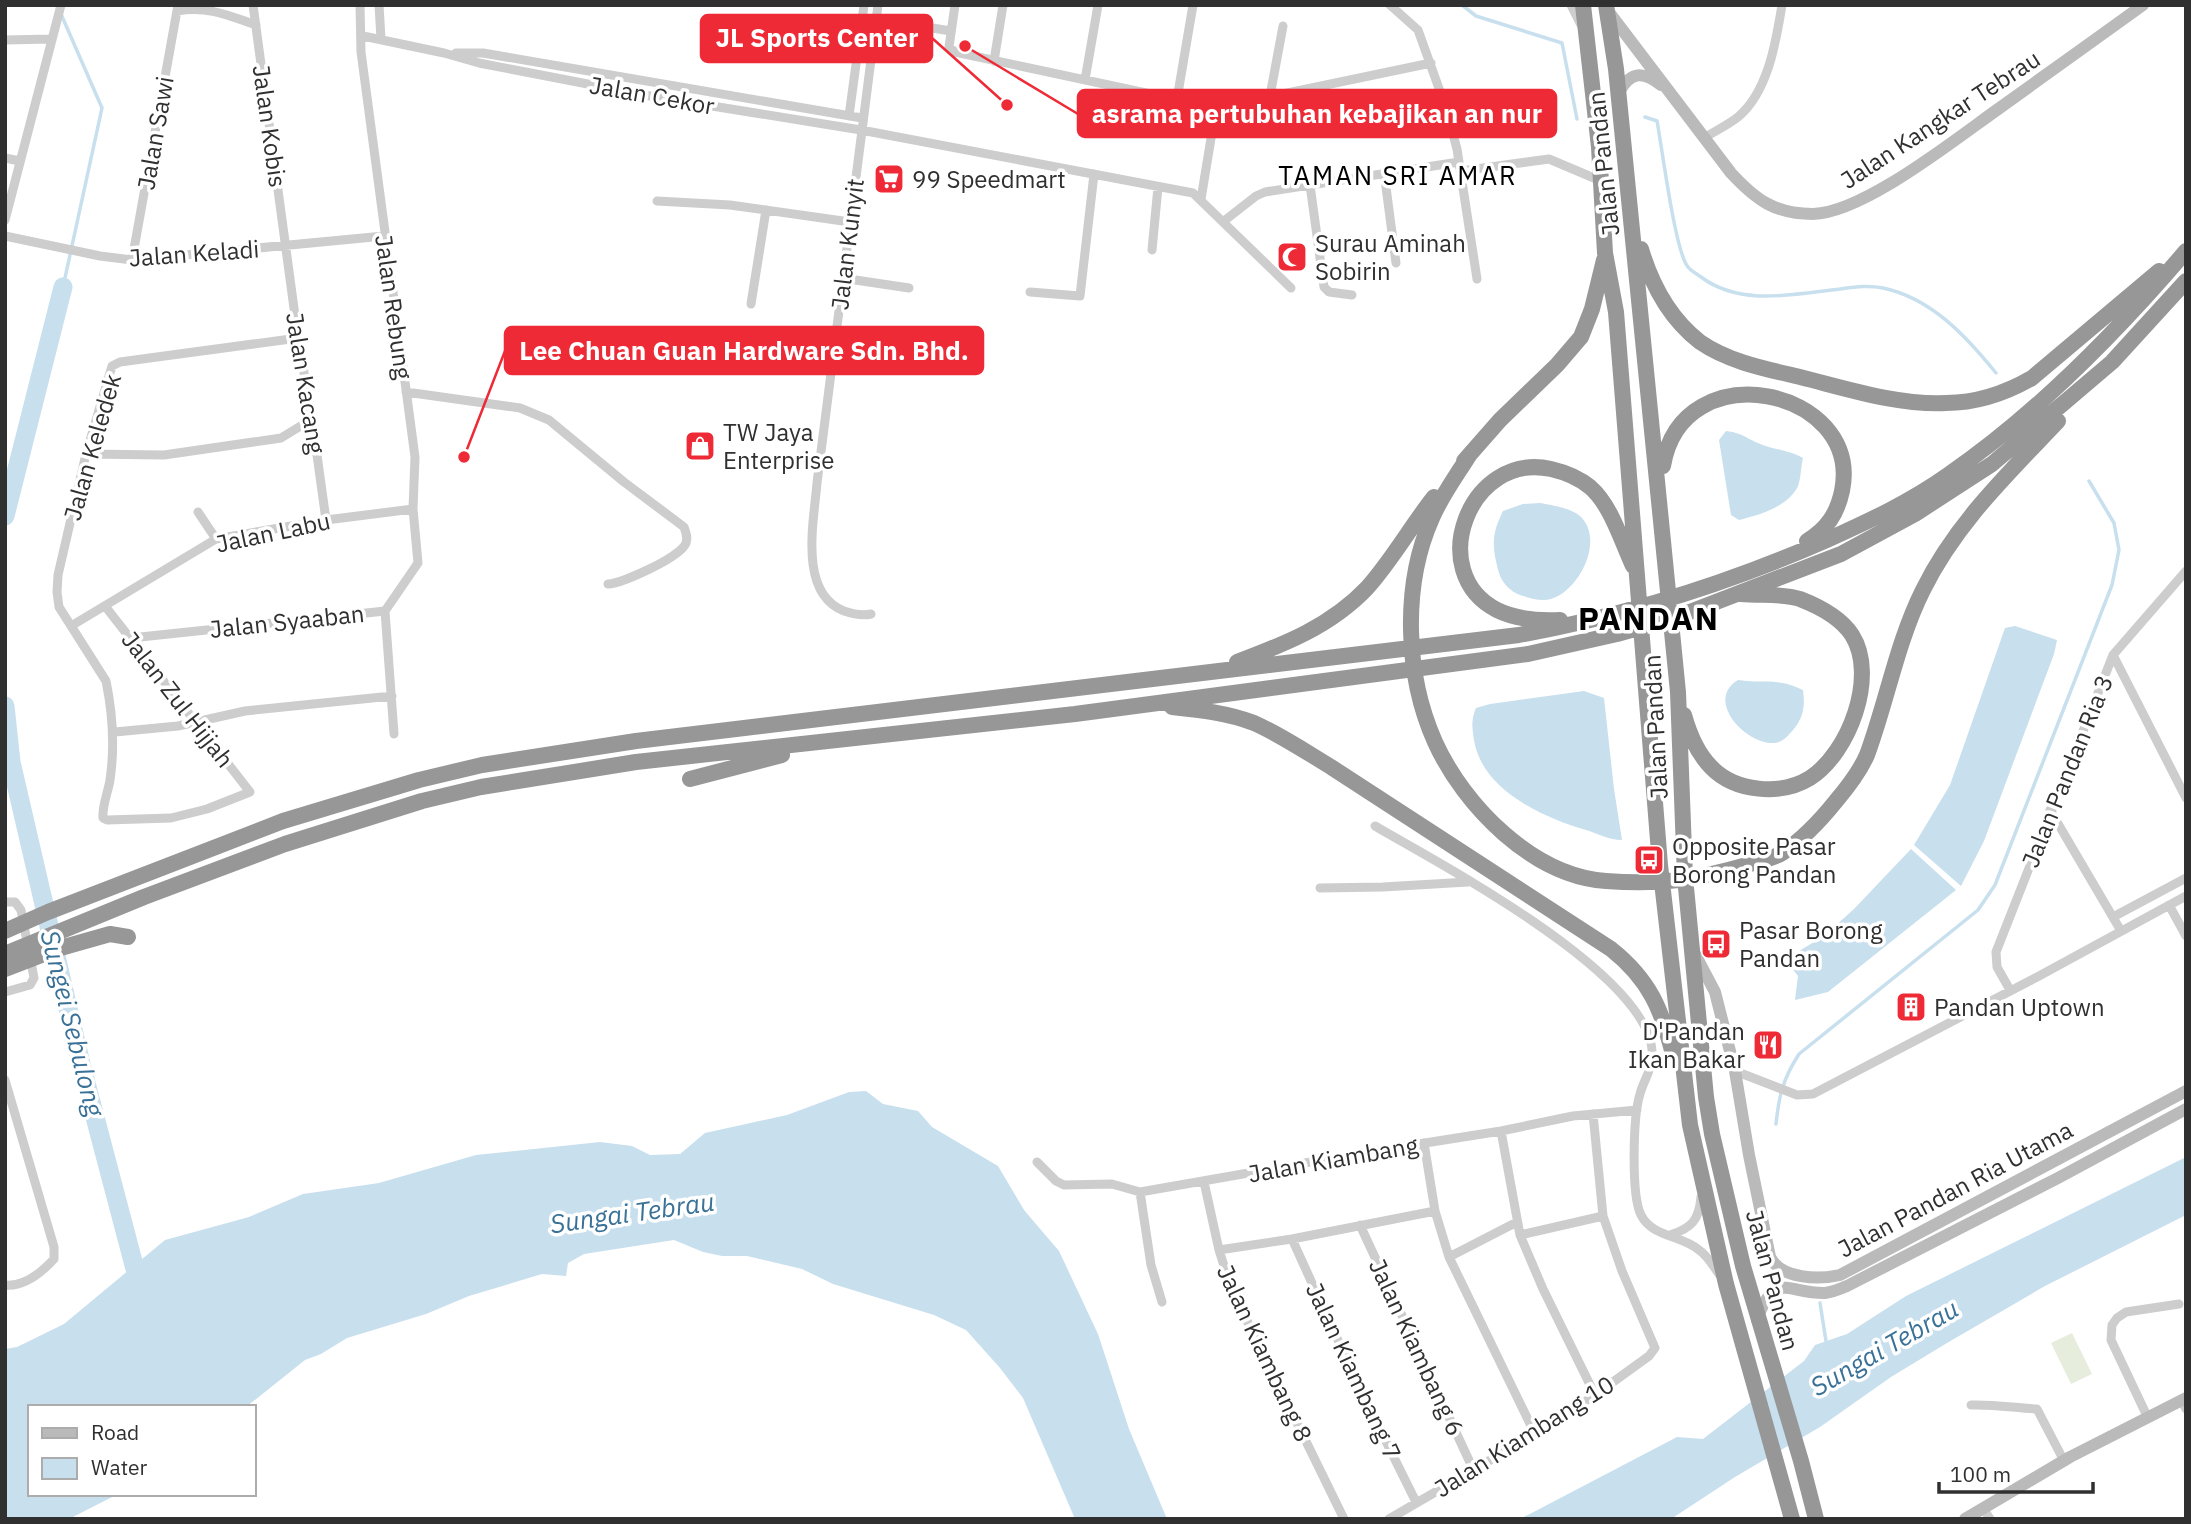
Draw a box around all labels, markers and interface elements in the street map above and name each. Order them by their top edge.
callout: JL Sports Center [701,15,932,62]
text: JL Sports Center [716,20,918,54]
street label: Jalan Kangkar Tebrau [1834,42,2046,196]
street label: Jalan Kobis [246,63,294,189]
street label: Jalan Cekor [587,68,717,122]
street label: Jalan Sawi [129,74,181,192]
callout: asrama pertubuhan kebajikan an nur [1078,90,1556,137]
street label: Jalan Pandan [1580,90,1626,238]
text: asrama pertubuhan kebajikan an nur [1092,96,1542,130]
district label: TAMAN SRI AMAR [1278,158,1518,192]
supermarket icon: 99 Speedmart [872,162,906,196]
place label: 99 Speedmart [912,163,1066,195]
street label: Jalan Kunyit [823,176,871,312]
place label: Surau Aminah Sobirin [1315,227,1466,287]
street label: Jalan Keladi [128,232,260,274]
street label: Jalan Rebung [368,233,420,382]
mosque icon: Surau Aminah Sobirin [1275,240,1309,274]
street label: Jalan Kacang [279,310,333,456]
callout: Lee Chuan Guan Hardware Sdn. Bhd. [505,327,983,374]
text: Lee Chuan Guan Hardware Sdn. Bhd. [519,333,969,367]
street label: Jalan Keledek [56,370,128,524]
place label: TW Jaya Enterprise [723,416,835,476]
shop icon: TW Jaya Enterprise [683,429,717,463]
street label: Jalan Labu [213,504,333,560]
street label: Jalan Syaaban [208,597,366,645]
district label: PANDAN [1578,597,1720,639]
street label: Jalan Zul Hijjah [115,624,241,774]
street label: Jalan Pandan [1635,654,1675,800]
street label: Jalan Pandan Ria 3 [2014,670,2120,872]
place label: Opposite Pasar Borong Pandan [1672,830,1836,890]
bus stop icon: Opposite Pasar Borong Pandan [1632,843,1666,877]
place label: Pasar Borong Pandan [1739,914,1883,974]
water label: Sungei Sebulong [33,926,113,1121]
bus stop icon: Pasar Borong Pandan [1699,927,1733,961]
building icon: Pandan Uptown [1894,990,1928,1024]
place label: Pandan Uptown [1934,991,2105,1023]
place label: D'Pandan Ikan Bakar [1628,1015,1745,1075]
restaurant icon: D'Pandan Ikan Bakar [1751,1028,1785,1062]
street label: Jalan Pandan Ria Utama [1832,1113,2078,1265]
street label: Jalan Kiambang [1246,1128,1421,1190]
water label: Sungai Tebrau [548,1184,716,1240]
street label: Jalan Pandan [1739,1206,1807,1354]
street label: Jalan Kiambang 6 [1362,1253,1472,1441]
street label: Jalan Kiambang 8 [1210,1259,1320,1447]
street label: Jalan Kiambang 7 [1299,1277,1409,1465]
water label: Sungai Tebrau [1804,1291,1964,1403]
street label: Jalan Kiambang 10 [1428,1368,1620,1504]
legend [28,1405,256,1496]
text: Road [91,1418,139,1446]
scale bar [1939,1450,2093,1494]
text: Water [91,1453,148,1481]
text: 100 m [1950,1460,2011,1488]

